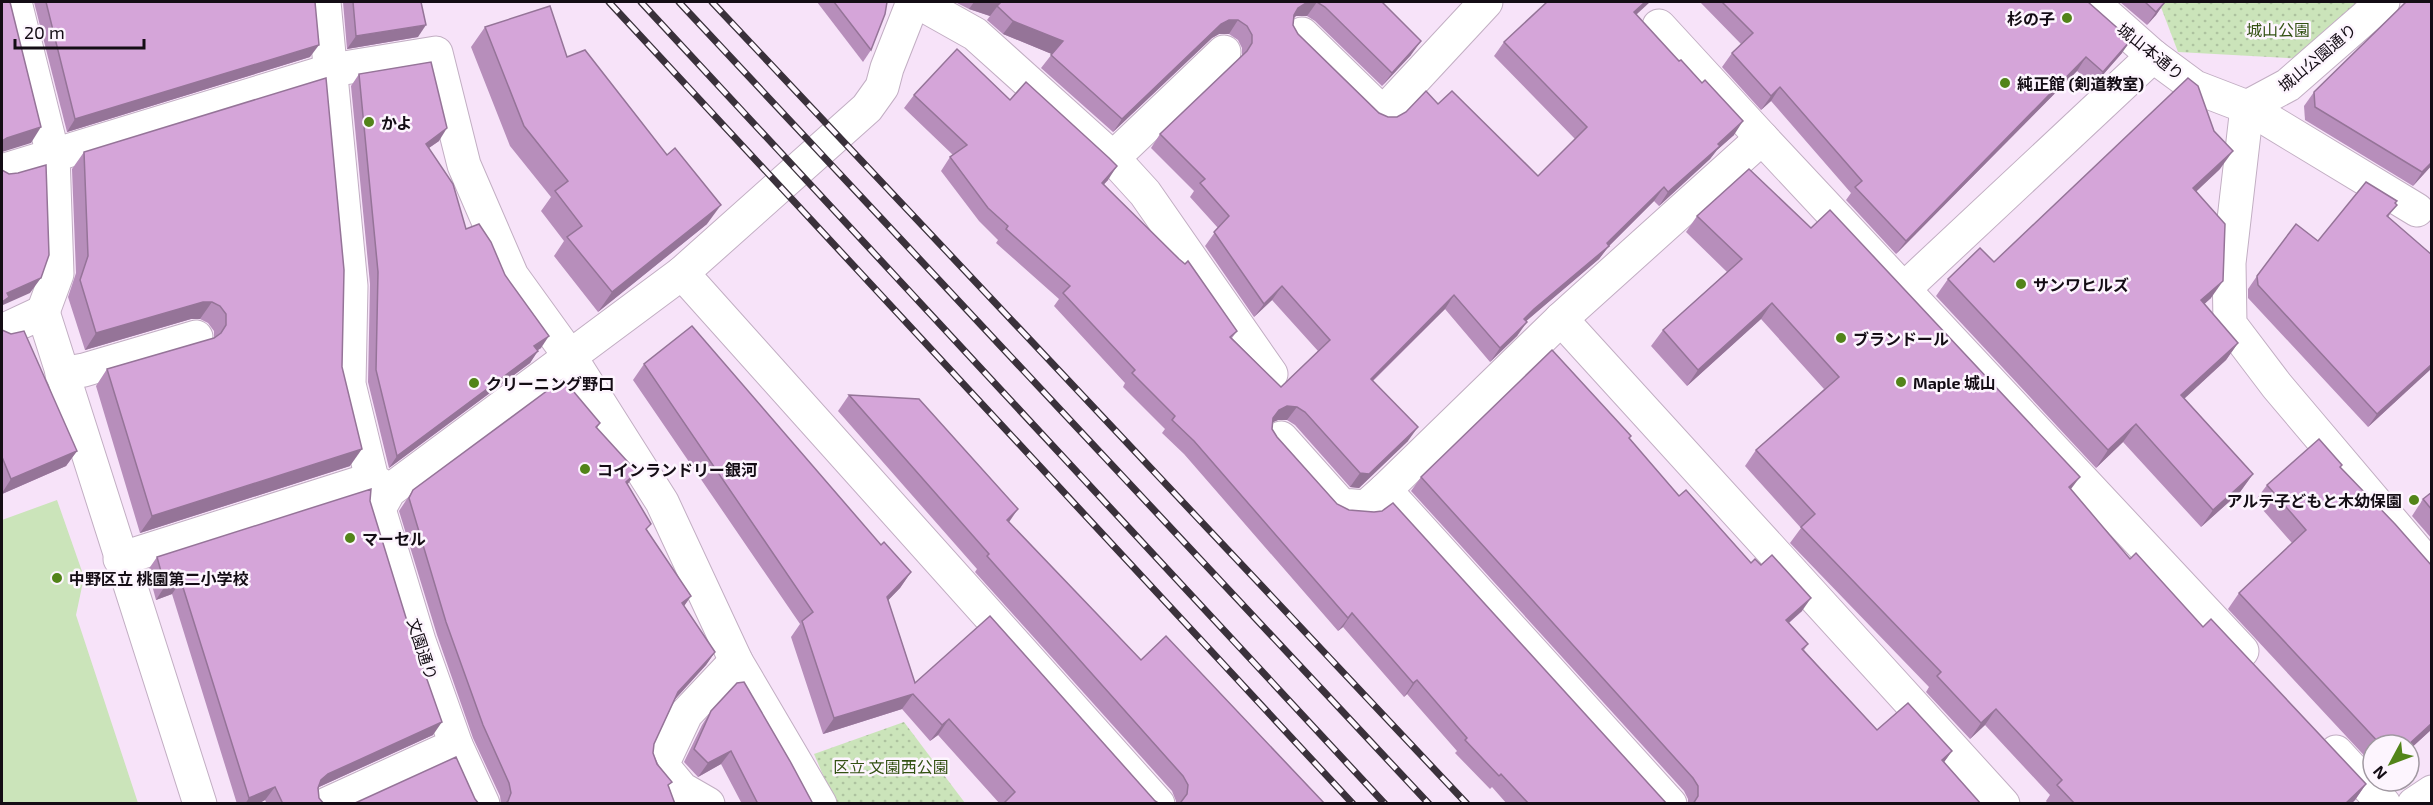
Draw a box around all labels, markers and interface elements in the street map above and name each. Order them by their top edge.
place label: 杉の子 [2007,9,2055,28]
marker: 杉の子 [2060,11,2074,25]
scale bar [15,12,144,50]
street label: 城山本通り [2114,18,2188,84]
street label: 城山公園通り [2274,19,2360,95]
park label: 城山公園 [2246,20,2310,39]
text: 20 m [24,21,65,43]
place label: 純正館 (剣道教室) [2017,74,2144,93]
marker: 純正館 (剣道教室) [1998,76,2012,90]
place label: かよ [381,113,412,132]
marker: かよ [362,115,376,129]
place label: サンワヒルズ [2033,275,2129,294]
marker: サンワヒルズ [2014,277,2028,291]
place label: ブランドール [1853,329,1949,348]
marker: ブランドール [1834,331,1848,345]
place label: Maple 城山 [1913,373,1996,392]
place label: クリーニング野口 [486,374,614,393]
marker: Maple 城山 [1894,375,1908,389]
marker: クリーニング野口 [467,376,481,390]
place label: コインランドリー銀河 [597,460,757,479]
marker: コインランドリー銀河 [578,462,592,476]
place label: アルテ子どもと木幼保園 [2226,491,2402,510]
marker: アルテ子どもと木幼保園 [2407,493,2421,507]
place label: マーセル [362,529,426,548]
marker: マーセル [343,531,357,545]
place label: 中野区立 桃園第二小学校 [69,569,248,588]
marker: 中野区立 桃園第二小学校 [50,571,64,585]
street label: 文園通り [404,616,442,682]
north arrow [2361,733,2421,793]
park label: 区立 文園西公園 [833,757,949,776]
text: N [2368,763,2390,784]

